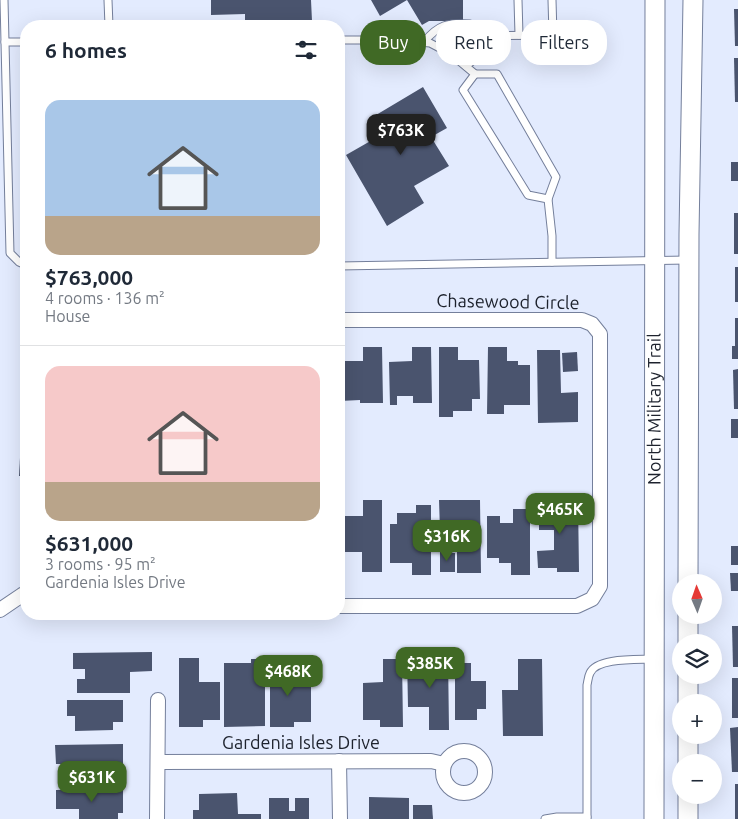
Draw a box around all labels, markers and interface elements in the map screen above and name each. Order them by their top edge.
chip: Buy [360,20,426,65]
chip: Rent [436,20,511,65]
chip: Filters [521,20,607,65]
icon: filters [292,36,320,64]
text: 6 homes [45,38,127,62]
pin: $763K [366,114,436,156]
text: $763K [378,121,424,139]
icon: home [138,133,228,223]
text: $763,000 [45,265,133,289]
text: 4 rooms · 136 m² [45,289,165,307]
street label: Chasewood Circle [436,290,580,312]
text: House [45,307,90,325]
street label: North Military Trail [643,333,664,485]
icon: home [138,398,228,488]
pin: $465K [525,492,595,535]
text: $465K [537,500,583,518]
pin: $316K [412,520,482,562]
text: $316K [424,527,470,545]
text: $631,000 [45,531,133,555]
text: 3 rooms · 95 m² [45,555,156,573]
text: Gardenia Isles Drive [45,573,185,591]
north arrow [672,574,722,624]
map controls [672,574,722,804]
button: layers [672,634,722,684]
pin: $385K [395,646,465,689]
pin: $468K [253,654,323,697]
text: $385K [407,654,453,672]
text: $468K [265,662,311,680]
button: + [672,694,722,744]
street label: Gardenia Isles Drive [222,732,380,752]
button: − [672,754,722,804]
pin: $631K [57,760,127,803]
text: $631K [69,768,115,786]

